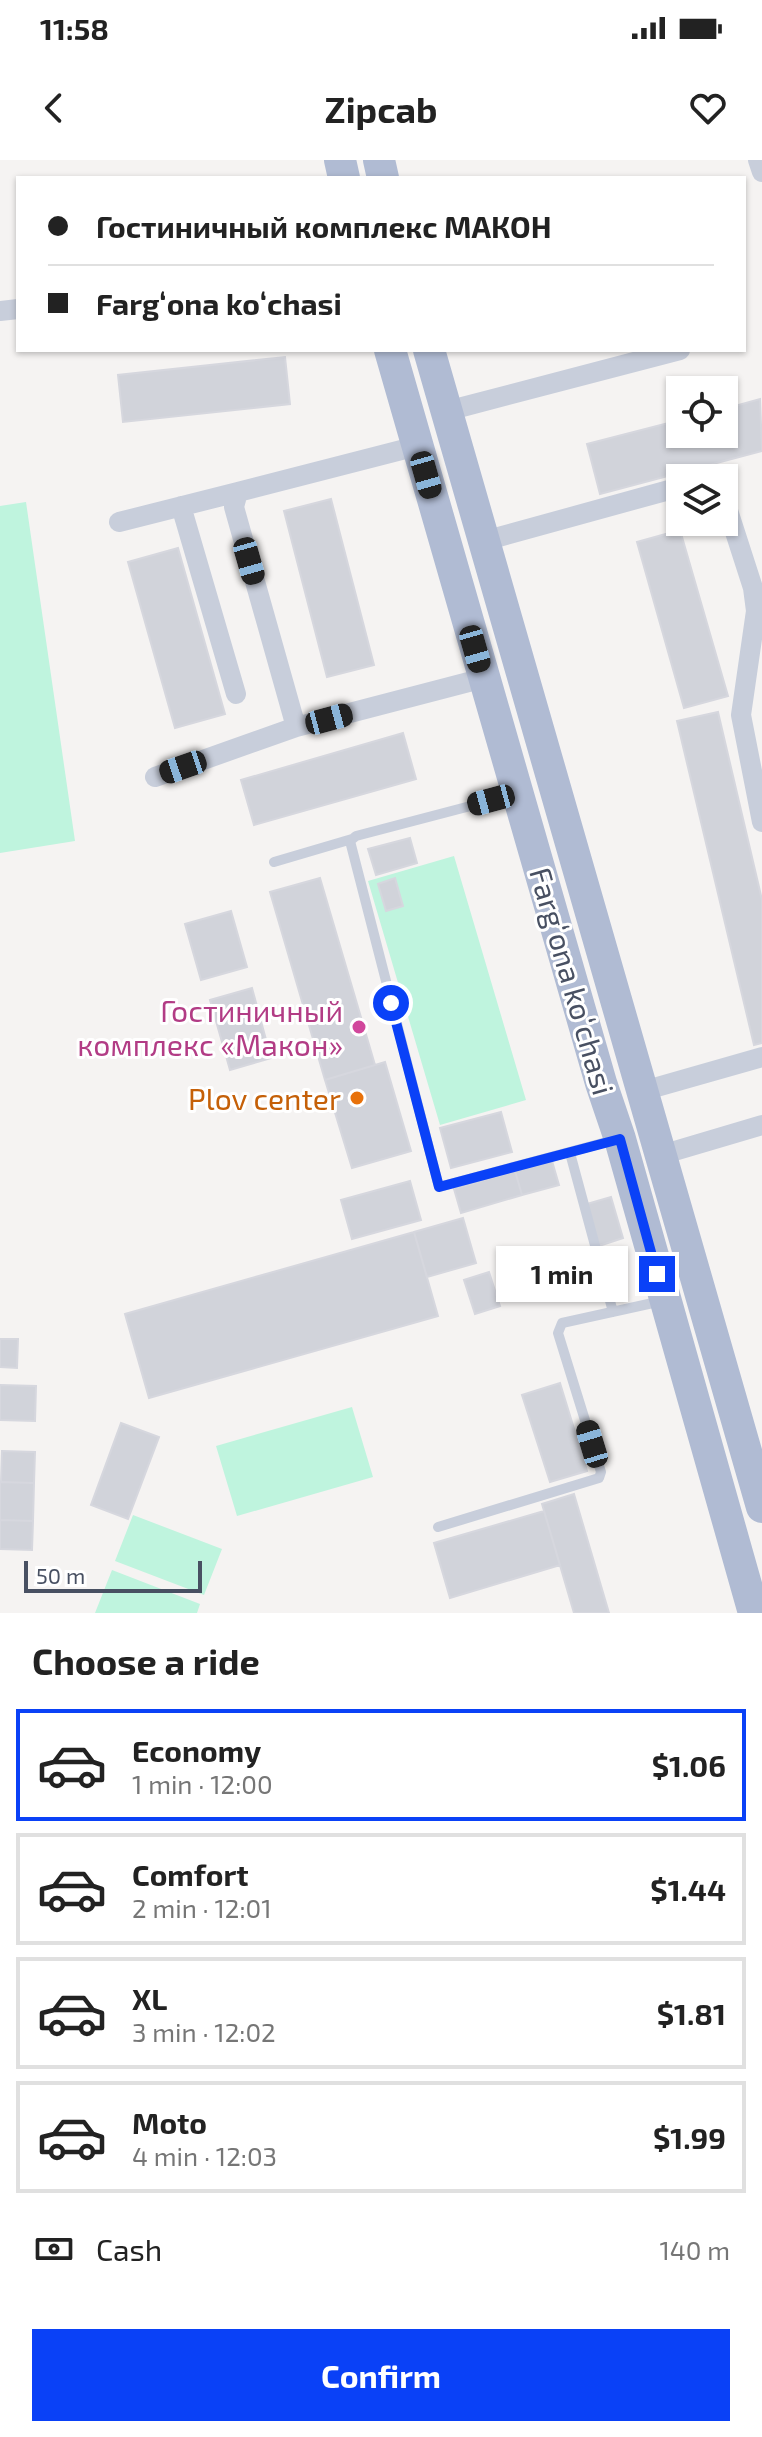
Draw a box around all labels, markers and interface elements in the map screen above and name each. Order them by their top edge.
text: 11:58 [40,10,109,46]
icon: back [32,86,76,130]
icon: heart [686,86,730,130]
text: Zipcab [325,87,437,130]
text: Гостиничный комплекс МАКОН [96,208,552,244]
text: Fargʻona koʻchasi [96,285,342,321]
map controls [666,376,738,536]
button: locate [666,376,738,448]
car [408,449,444,501]
button: layers [666,464,738,536]
car [231,535,267,587]
car [457,623,493,675]
car [303,701,355,737]
car [156,748,210,786]
car [465,782,517,818]
street label: Fargʻona koʻchasi [523,863,623,1099]
route start [373,985,409,1021]
place label: Гостиничный комплекс «Макон» [77,992,343,1062]
marker: Гостиничный комплекс «Макон» [350,1018,368,1036]
place label: Plov center [188,1080,341,1116]
marker: Plov center [348,1089,366,1107]
callout: 1 min [497,1246,629,1302]
route end [639,1256,675,1292]
text: 1 min [531,1258,593,1289]
car [574,1418,610,1470]
scale bar [24,1557,202,1593]
text: 50 m [36,1562,85,1588]
text: Choose a ride [32,1639,260,1682]
icon: car [36,1729,108,1801]
text: Economy [132,1732,261,1768]
text: $1.06 [652,1747,726,1783]
text: 1 min · 12:00 [132,1768,273,1799]
icon: car [36,1853,108,1925]
text: Comfort [132,1856,249,1892]
text: $1.44 [650,1871,726,1907]
text: 2 min · 12:01 [132,1892,272,1923]
icon: car [36,1977,108,2049]
text: XL [132,1980,167,2016]
text: $1.81 [657,1995,726,2031]
text: 3 min · 12:02 [132,2016,276,2047]
icon: car [36,2101,108,2173]
text: Moto [132,2104,207,2140]
text: $1.99 [653,2119,726,2155]
text: 4 min · 12:03 [132,2140,277,2171]
icon: cash [32,2227,76,2271]
text: Cash [96,2231,162,2267]
text: 140 m [659,2234,730,2265]
button: Confirm [32,2329,730,2421]

